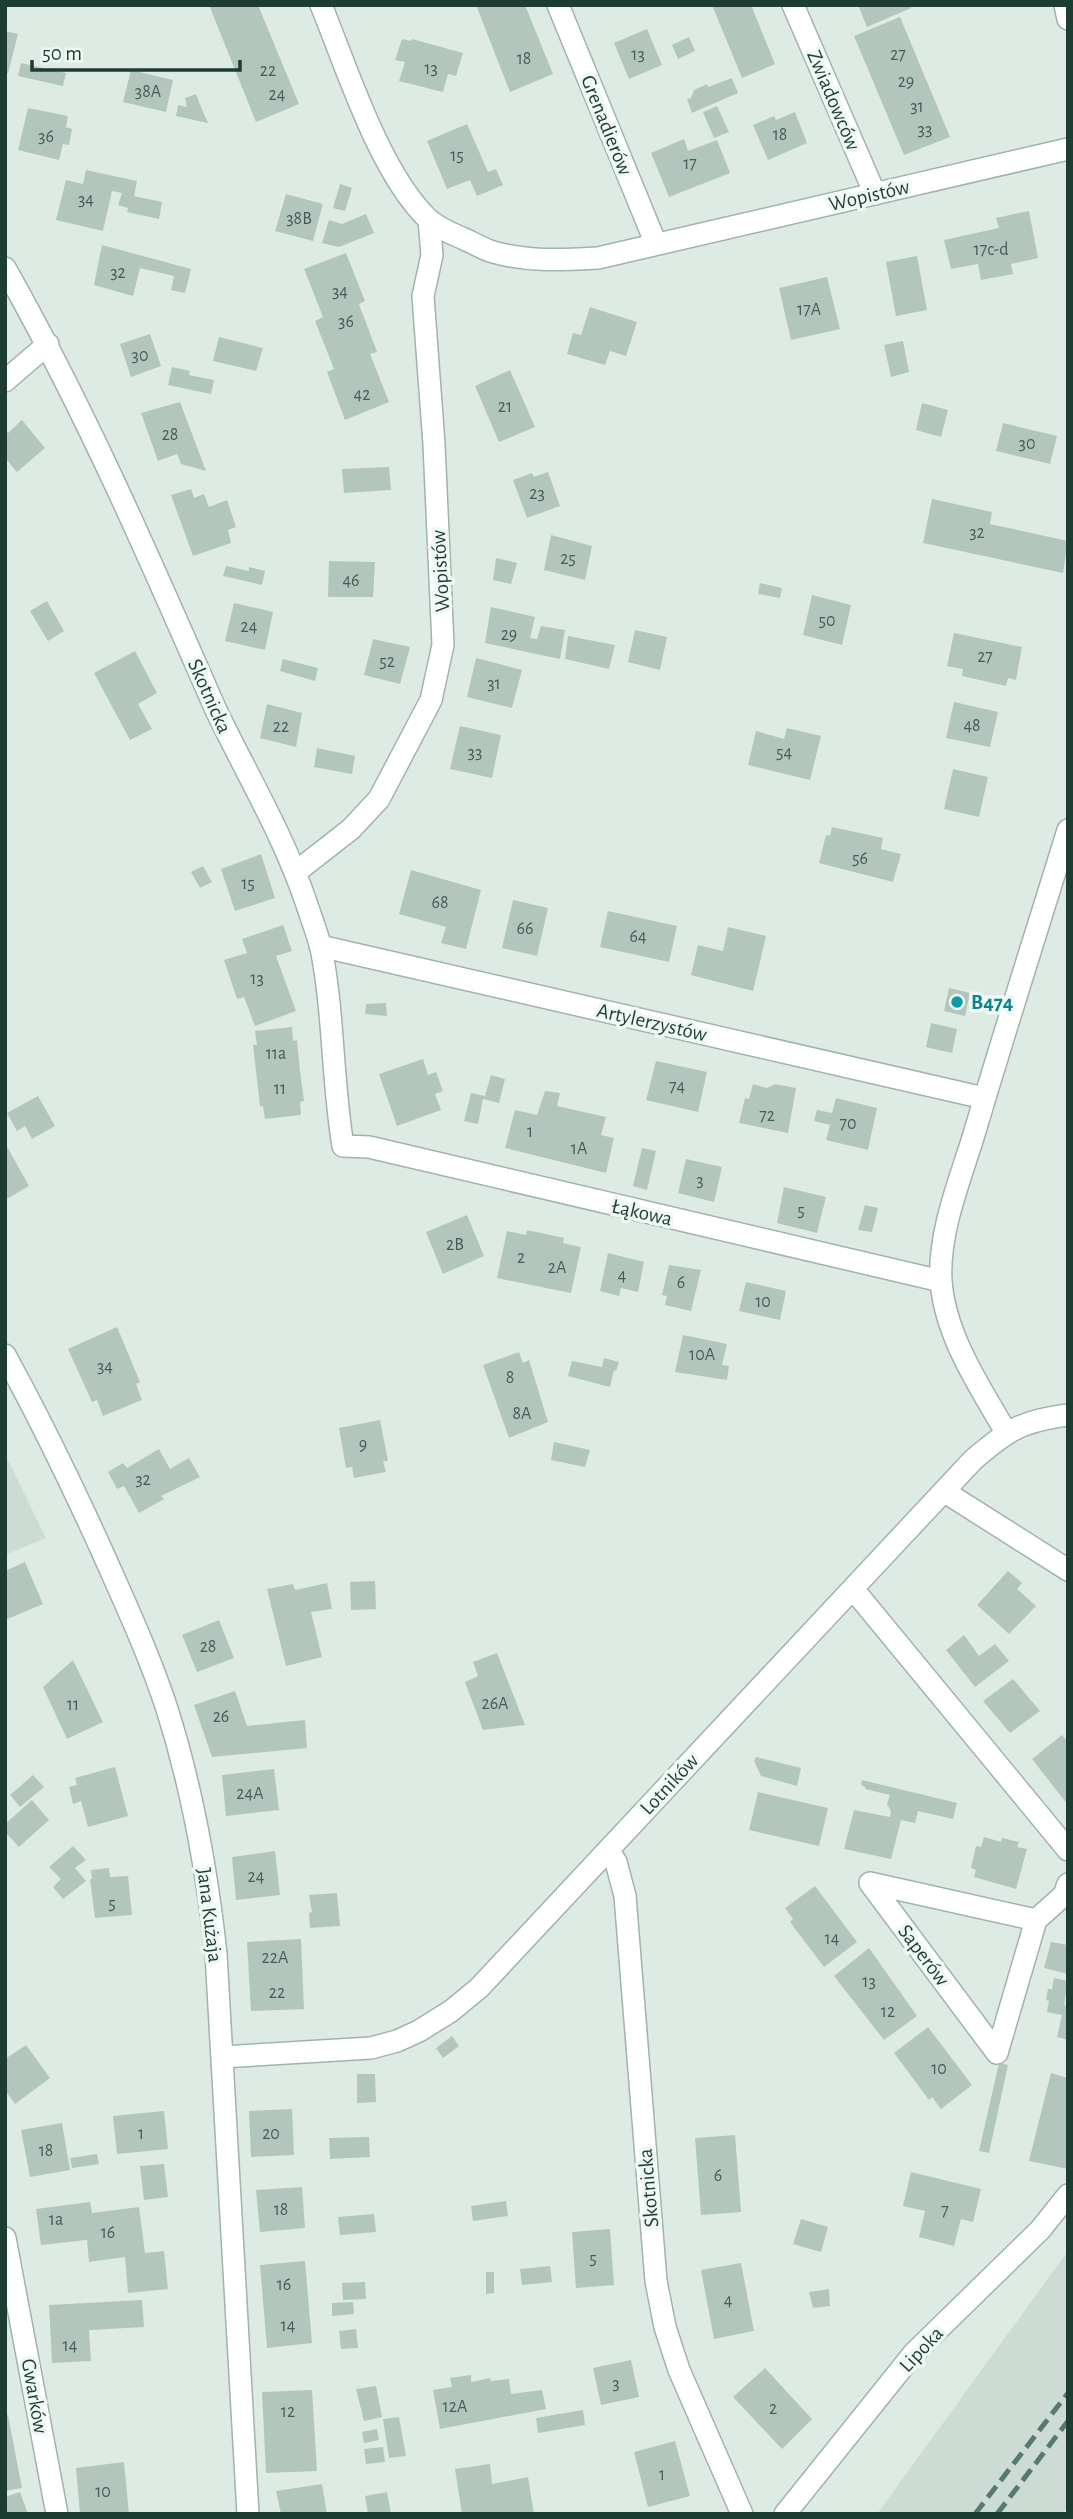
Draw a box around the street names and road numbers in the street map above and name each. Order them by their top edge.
street label: Zwiadowców [803,47,864,153]
street label: Grenadierów [577,72,636,178]
street label: Wopistów [827,176,912,215]
street label: Wopistów [428,529,453,613]
street label: Skotnicka [184,656,235,737]
street label: Artylerzystów [595,1000,709,1045]
street label: Łąkowa [610,1195,674,1230]
street label: Lotników [636,1750,703,1819]
street label: Jana Kużaja [193,1867,226,1964]
street label: Saperów [894,1921,953,1990]
street label: Skotnicka [635,2147,662,2228]
street label: Lipoka [895,2322,948,2376]
street label: Gwarków [18,2357,51,2435]

